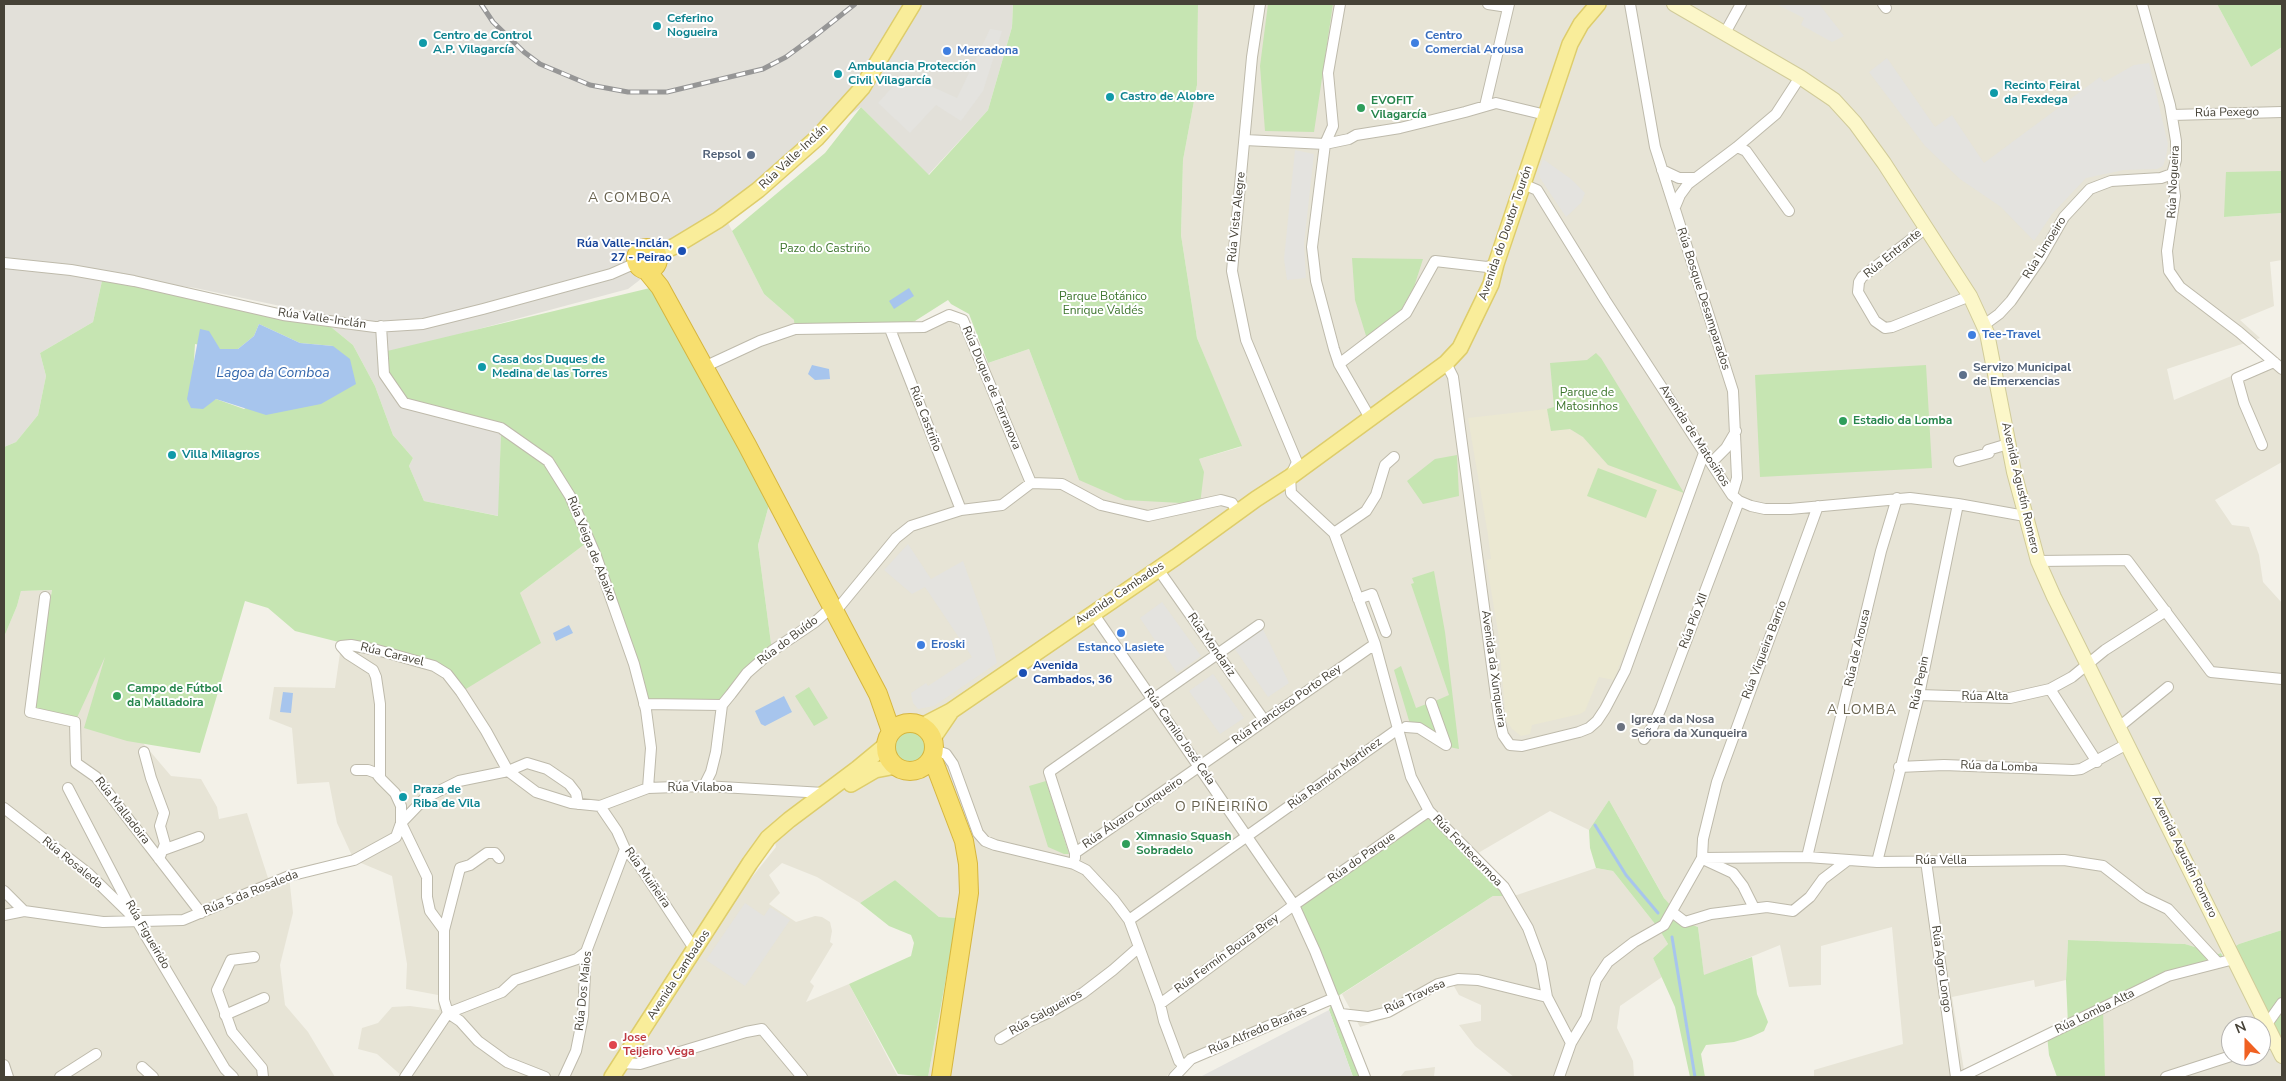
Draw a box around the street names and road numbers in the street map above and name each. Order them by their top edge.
street label: Rúa Pexego [2195,105,2259,121]
street label: Rúa Valle-Inclán [757,121,831,193]
street label: Rúa Nogueira [2165,145,2183,219]
street label: Avenida do Doutor Tourón [1476,164,1536,302]
street label: Rúa Vista Alegre [1225,171,1249,263]
street label: Rúa Limoeiro [2020,214,2070,282]
street label: Rúa Bosque Desamparados [1673,226,1733,372]
street label: Rúa Entrante [1861,226,1925,282]
street label: Rúa Valle-Inclán [277,306,367,332]
street label: Rúa Duque de Terranova [958,324,1024,452]
street label: Avenida de Matosiños [1656,382,1732,490]
street label: Rúa Castriño [906,384,944,454]
street label: Avenida Agustín Romero [1998,421,2042,555]
street label: Rúa Veiga de Abaixo [563,495,619,603]
street label: Avenida Cambados [1073,559,1167,629]
street label: Rúa Pío XII [1677,591,1711,651]
street label: Rúa Viqueira Barrio [1740,599,1790,701]
street label: Rúa de Arousa [1842,608,1874,688]
street label: Avenida da Xunqueira [1478,609,1508,729]
street label: Rúa Mondariz [1184,611,1238,679]
street label: Rúa do Buído [755,614,821,668]
street label: Rúa Caravel [359,640,425,670]
street label: Rúa Pepin [1907,655,1933,711]
street label: Rúa Francisco Porto Rey [1230,662,1344,748]
street label: Rúa Camilo José Cela [1140,686,1218,788]
street label: Rúa Alta [1962,690,2008,704]
street label: Rúa Ramón Martínez [1285,735,1385,813]
street label: Rúa da Lomba [1960,758,2038,776]
street label: Rúa Álvaro Cunqueiro [1080,774,1186,852]
street label: Rúa Malladoira [91,775,153,847]
street label: Rúa Vilaboa [667,781,733,795]
street label: Avenida Agustín Romero [2148,794,2220,920]
street label: Rúa Fontecarmoa [1429,812,1505,890]
street label: Rúa do Parque [1326,829,1398,887]
street label: Rúa Rosaleda [39,834,105,892]
street label: Rúa Muiñeira [621,845,673,911]
street label: Rúa Vella [1915,854,1967,868]
street label: Rúa 5 da Rosaleda [202,867,300,919]
street label: Rúa Figueirido [121,898,173,972]
street label: Rúa Fermín Bouza Brey [1172,911,1282,997]
street label: Rúa Agro Longo [1928,925,1954,1013]
street label: Avenida Cambados [645,927,713,1023]
street label: Rúa Dos Maios [573,950,595,1032]
street label: Rúa Travesa [1382,977,1448,1017]
street label: Rúa Salgueiros [1007,987,1085,1039]
street label: Rúa Lomba Alta [2053,987,2137,1037]
street label: Rúa Alfredo Brañas [1207,1004,1309,1058]

